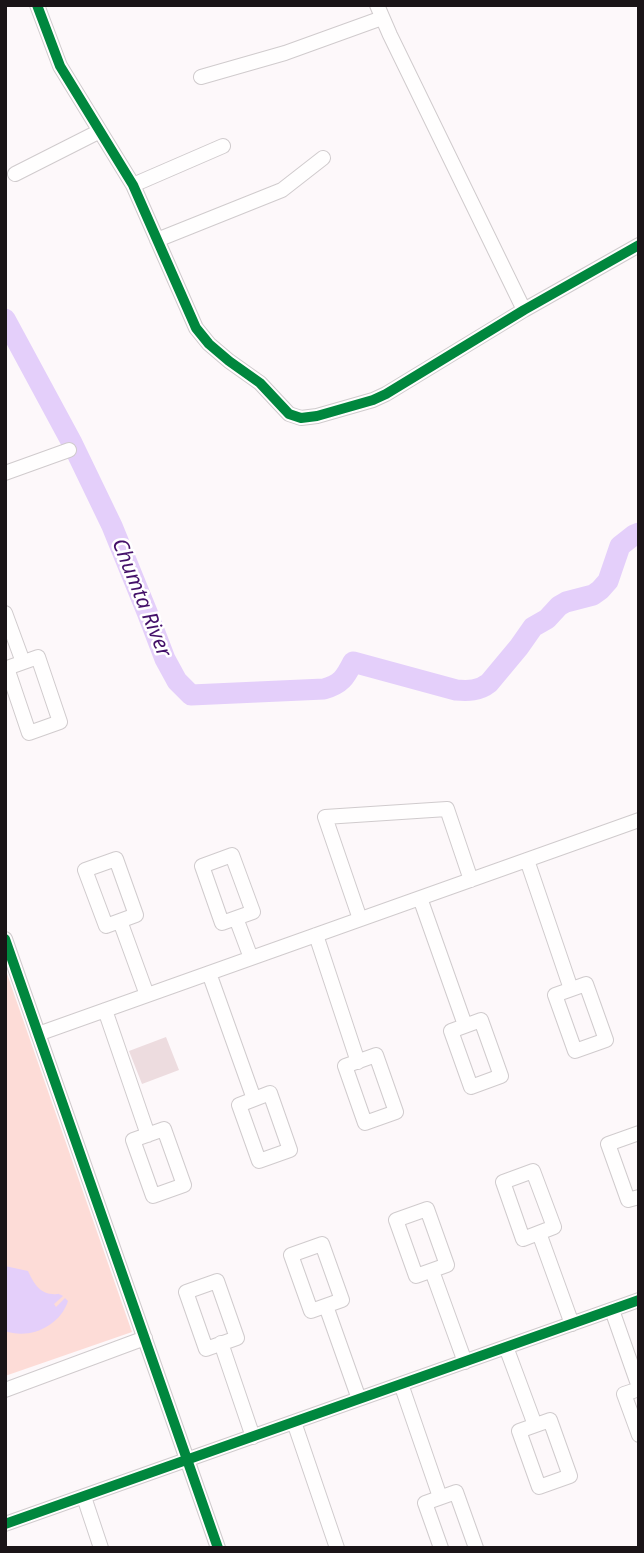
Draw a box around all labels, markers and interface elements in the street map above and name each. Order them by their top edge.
water label: Chumta River [106,535,176,661]

